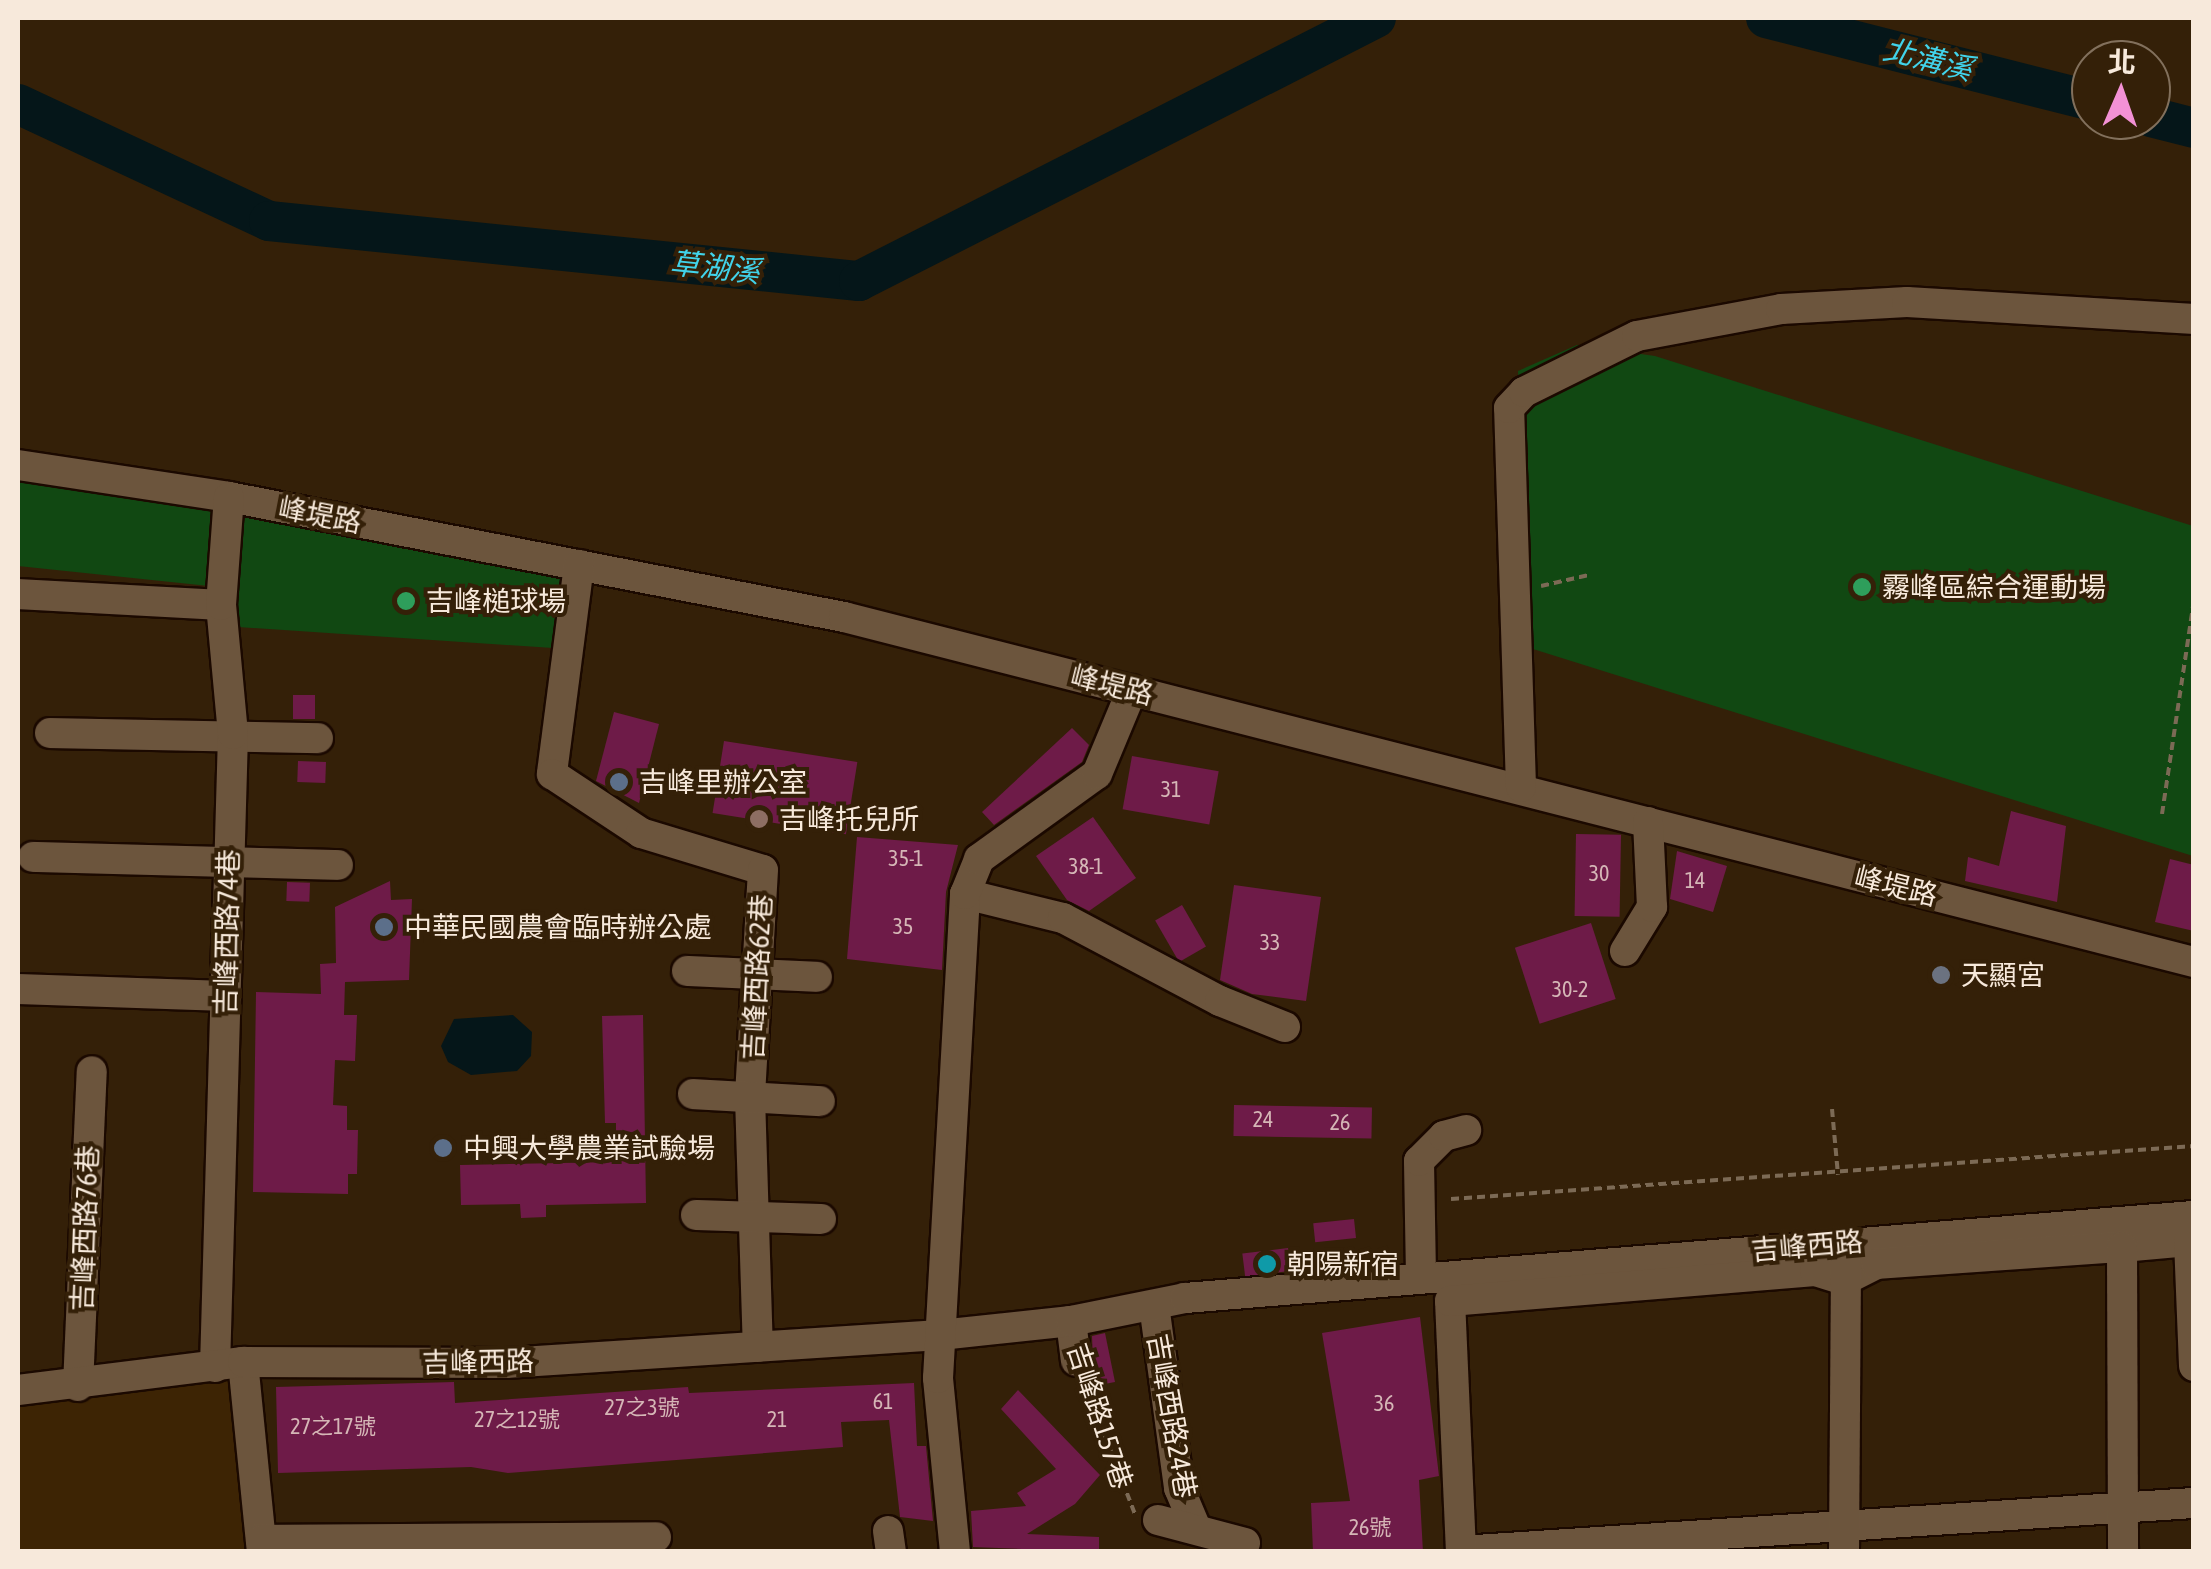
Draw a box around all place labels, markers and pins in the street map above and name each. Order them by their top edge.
place label: 霧峰區綜合運動場 [1882,570,2106,604]
marker: 霧峰區綜合運動場 [1851,576,1873,598]
place label: 吉峰槌球場 [426,584,566,618]
marker: 吉峰槌球場 [395,590,417,612]
place label: 吉峰里辦公室 [639,765,807,799]
marker: 吉峰里辦公室 [608,771,630,793]
place label: 吉峰托兒所 [779,802,919,836]
marker: 吉峰托兒所 [748,808,770,830]
place label: 中華民國農會臨時辦公處 [404,910,712,944]
marker: 中華民國農會臨時辦公處 [373,916,395,938]
place label: 天顯宮 [1961,958,2045,992]
marker: 天顯宮 [1930,964,1952,986]
place label: 中興大學農業試驗場 [463,1131,715,1165]
marker: 中興大學農業試驗場 [432,1137,454,1159]
place label: 朝陽新宿 [1287,1247,1399,1281]
marker: 朝陽新宿 [1256,1253,1278,1275]

